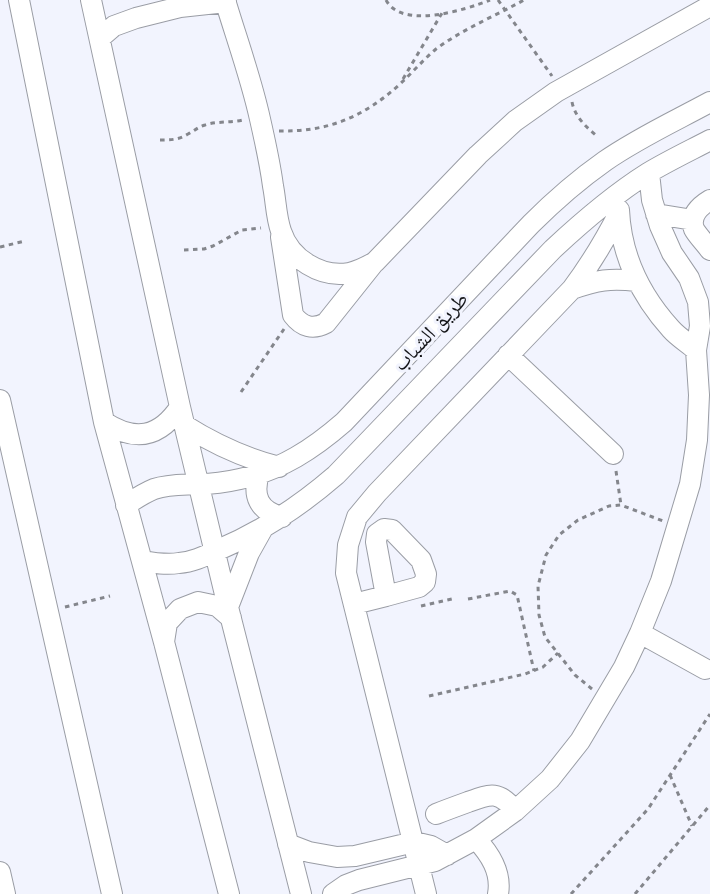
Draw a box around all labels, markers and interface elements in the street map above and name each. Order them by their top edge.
street label: طريق الشباب [386,285,474,377]

